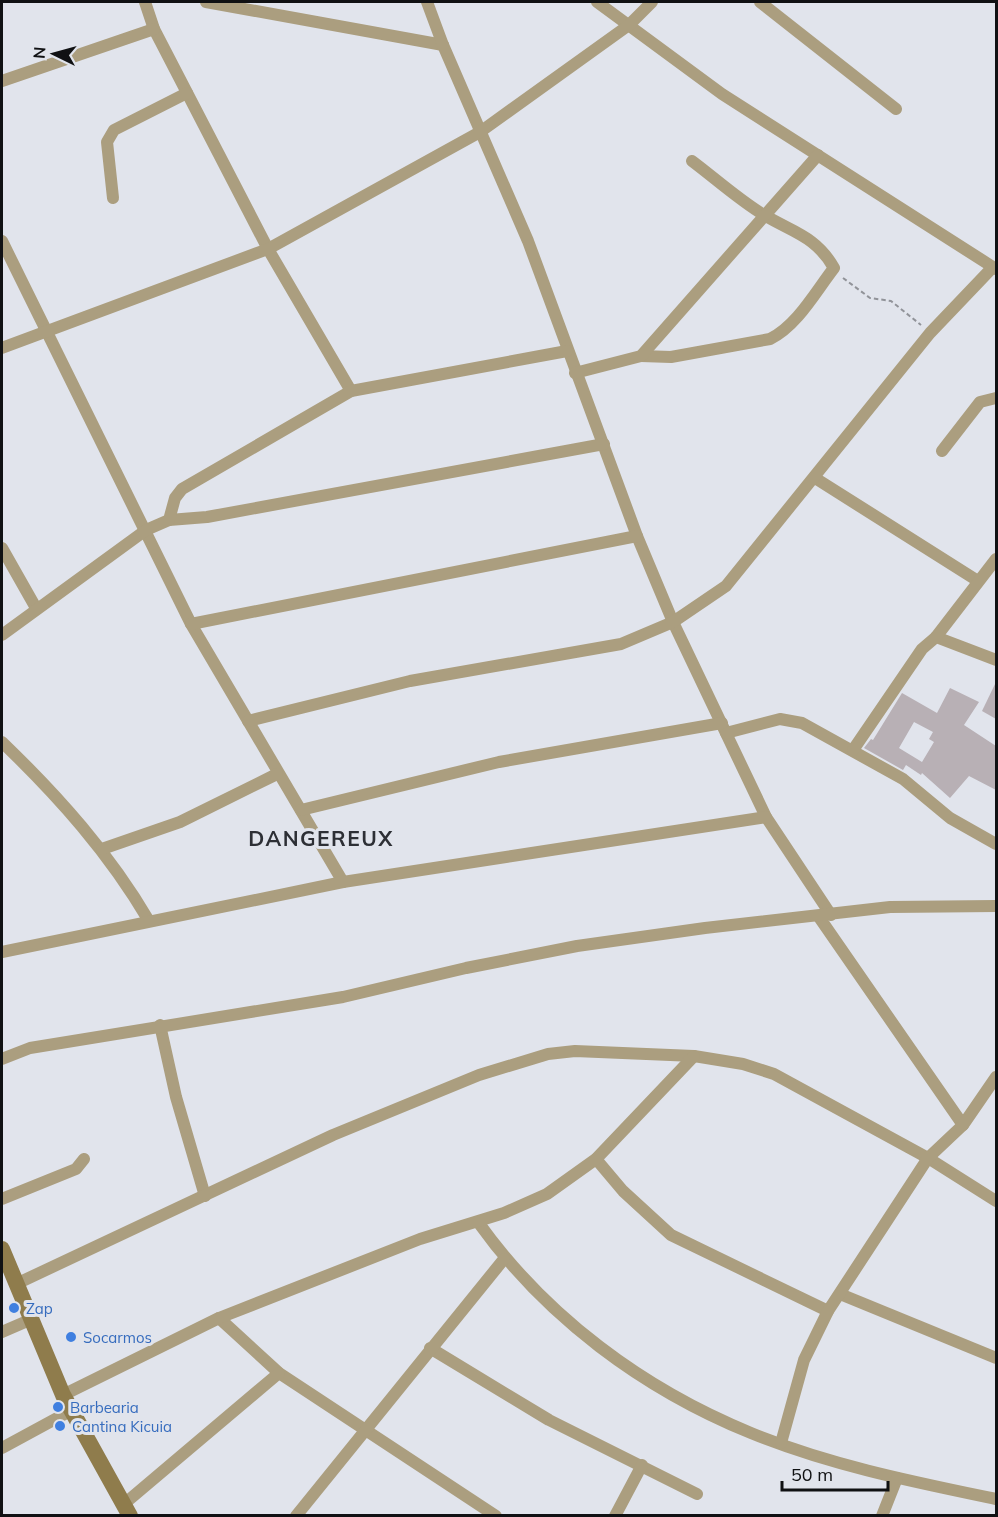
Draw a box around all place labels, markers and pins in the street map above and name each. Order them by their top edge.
place label: Zap [26,1299,53,1318]
marker: Zap [7,1301,21,1315]
place label: Socarmos [83,1328,152,1347]
marker: Socarmos [64,1330,78,1344]
place label: Barbearia [70,1398,139,1417]
marker: Barbearia [51,1400,65,1414]
place label: Cantina Kicuia [72,1417,172,1436]
marker: Cantina Kicuia [53,1419,67,1433]

